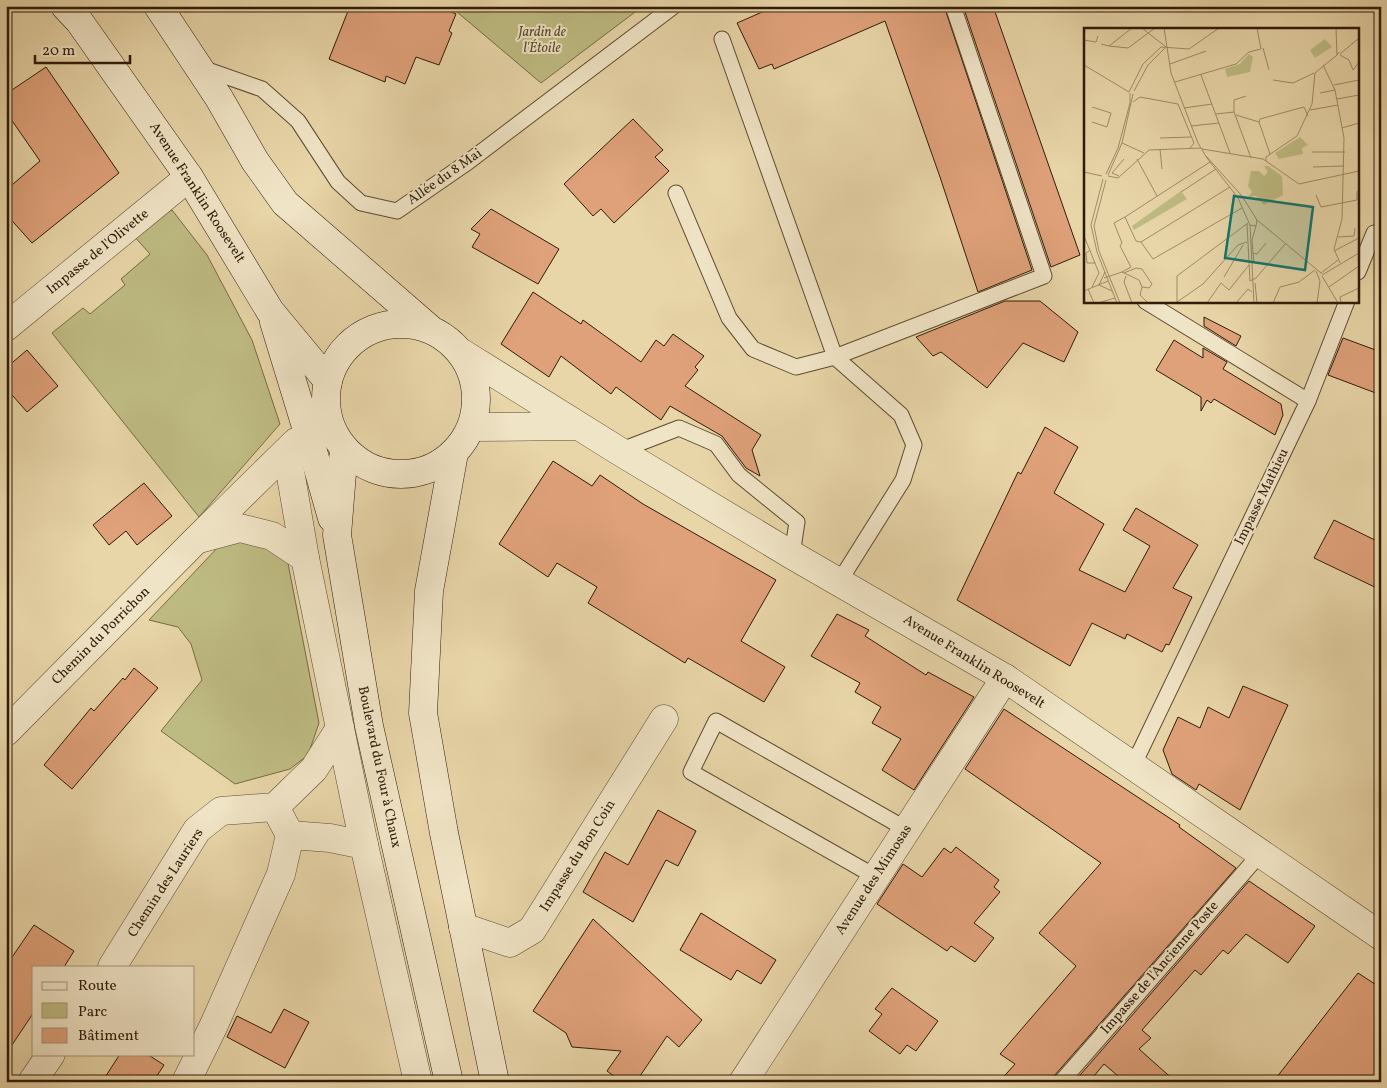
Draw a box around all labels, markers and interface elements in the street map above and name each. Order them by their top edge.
park label: Jardin de l'Étoile [516,23,566,58]
inset map [1084,28,1360,302]
scale bar [35,32,130,64]
text: 20 m [42,41,75,62]
street label: Avenue Franklin Roosevelt [144,119,250,267]
street label: Allée du 8 Mai [404,144,486,210]
street label: Impasse de l'Olivette [43,205,153,299]
street label: Impasse Mathieu [1230,445,1294,549]
street label: Chemin du Porrichon [48,583,154,689]
street label: Avenue Franklin Roosevelt [899,610,1049,714]
street label: Boulevard du Four à Chaux [353,684,405,850]
street label: Impasse du Bon Coin [536,796,620,916]
street label: Avenue des Mimosas [831,821,917,939]
street label: Chemin des Lauriers [124,825,208,941]
street label: Impasse de l'Ancienne Poste [1097,897,1223,1039]
legend [32,966,195,1056]
text: Route [78,976,117,997]
text: Parc [78,1002,107,1023]
text: Bâtiment [78,1026,139,1047]

